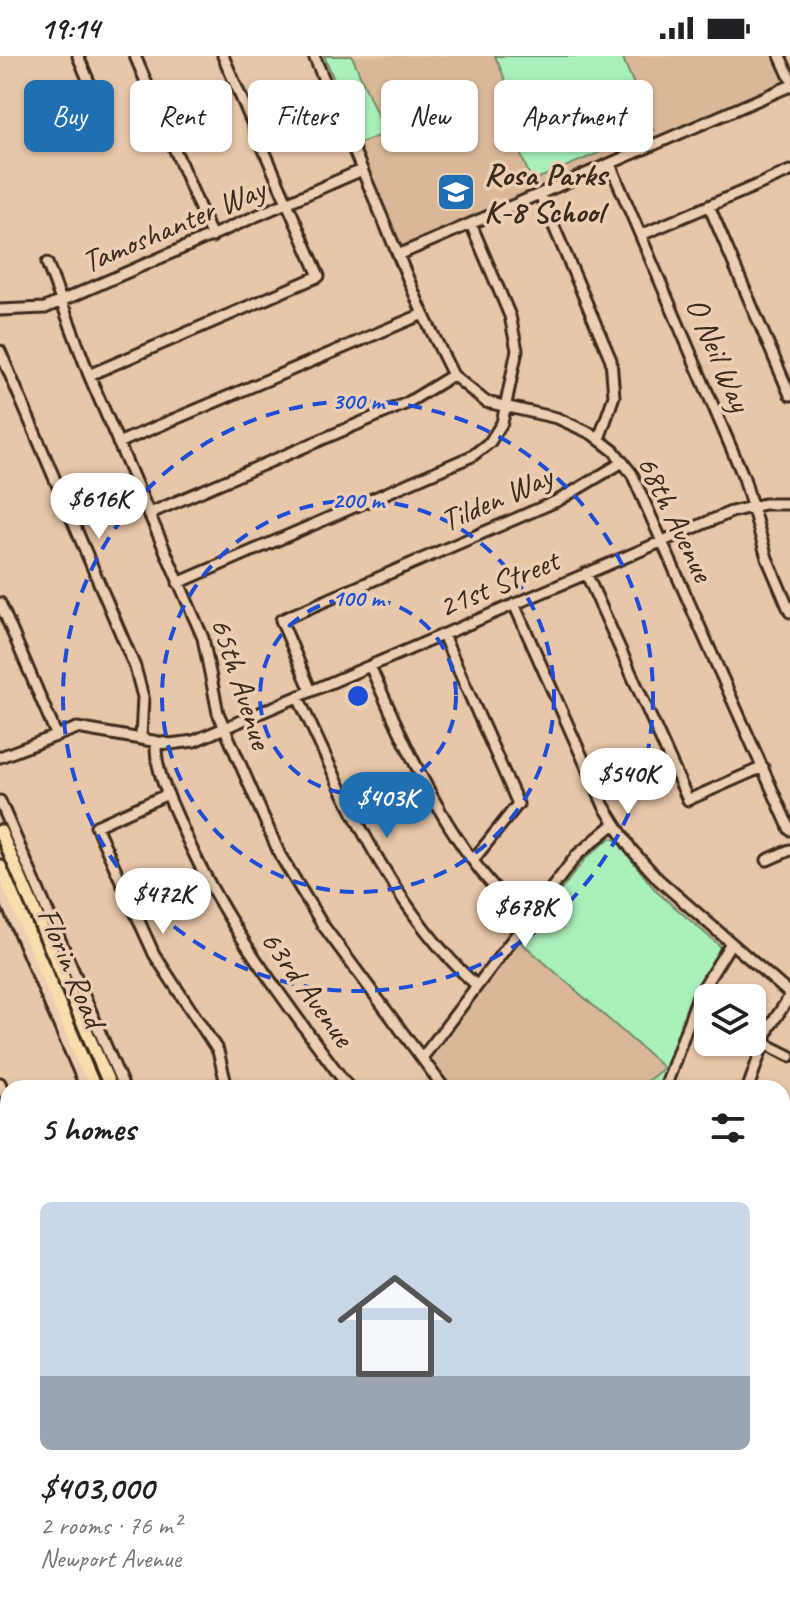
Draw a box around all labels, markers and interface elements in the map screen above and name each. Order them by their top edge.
text: 19:14 [40,9,100,47]
chip: Buy [24,80,114,152]
chip: Rent [130,80,232,152]
chip: Filters [248,80,365,152]
chip: New [381,80,478,152]
chip: Apartment [494,80,653,152]
place label: Rosa Parks K-8 School [484,154,610,232]
street label: Tamoshanter Way [75,167,274,282]
school or university icon: Rosa Parks K-8 School [435,171,477,213]
street label: O Neil Way [676,291,762,419]
text: 300 m [332,386,386,416]
street label: 68th Avenue [627,448,725,590]
street label: Tilden Way [434,454,561,541]
pin: $616K [43,473,155,541]
text: $616K [68,482,130,515]
text: 200 m [332,485,386,515]
street label: 21st Street [432,538,568,627]
text: 100 m [332,583,386,613]
street label: 65th Avenue [201,612,283,756]
centre of rings [344,682,372,710]
pin: $540K [572,748,684,816]
text: $540K [598,757,658,790]
pin: $403K [331,772,443,840]
text: $403K [357,781,417,814]
pin: $472K [107,868,219,936]
text: $472K [133,877,193,910]
pin: $678K [469,881,581,949]
text: $678K [495,890,555,923]
street label: Florin Road [28,901,117,1037]
street label: 63rd Avenue [252,922,365,1057]
map controls [694,984,766,1056]
button: layers [694,984,766,1056]
icon: filters [706,1106,750,1150]
text: 5 homes [40,1107,135,1150]
icon: home [323,1254,467,1398]
text: $403,000 [40,1466,154,1509]
text: 2 rooms · 76 m² [40,1509,181,1542]
text: Newport Avenue [40,1542,181,1575]

